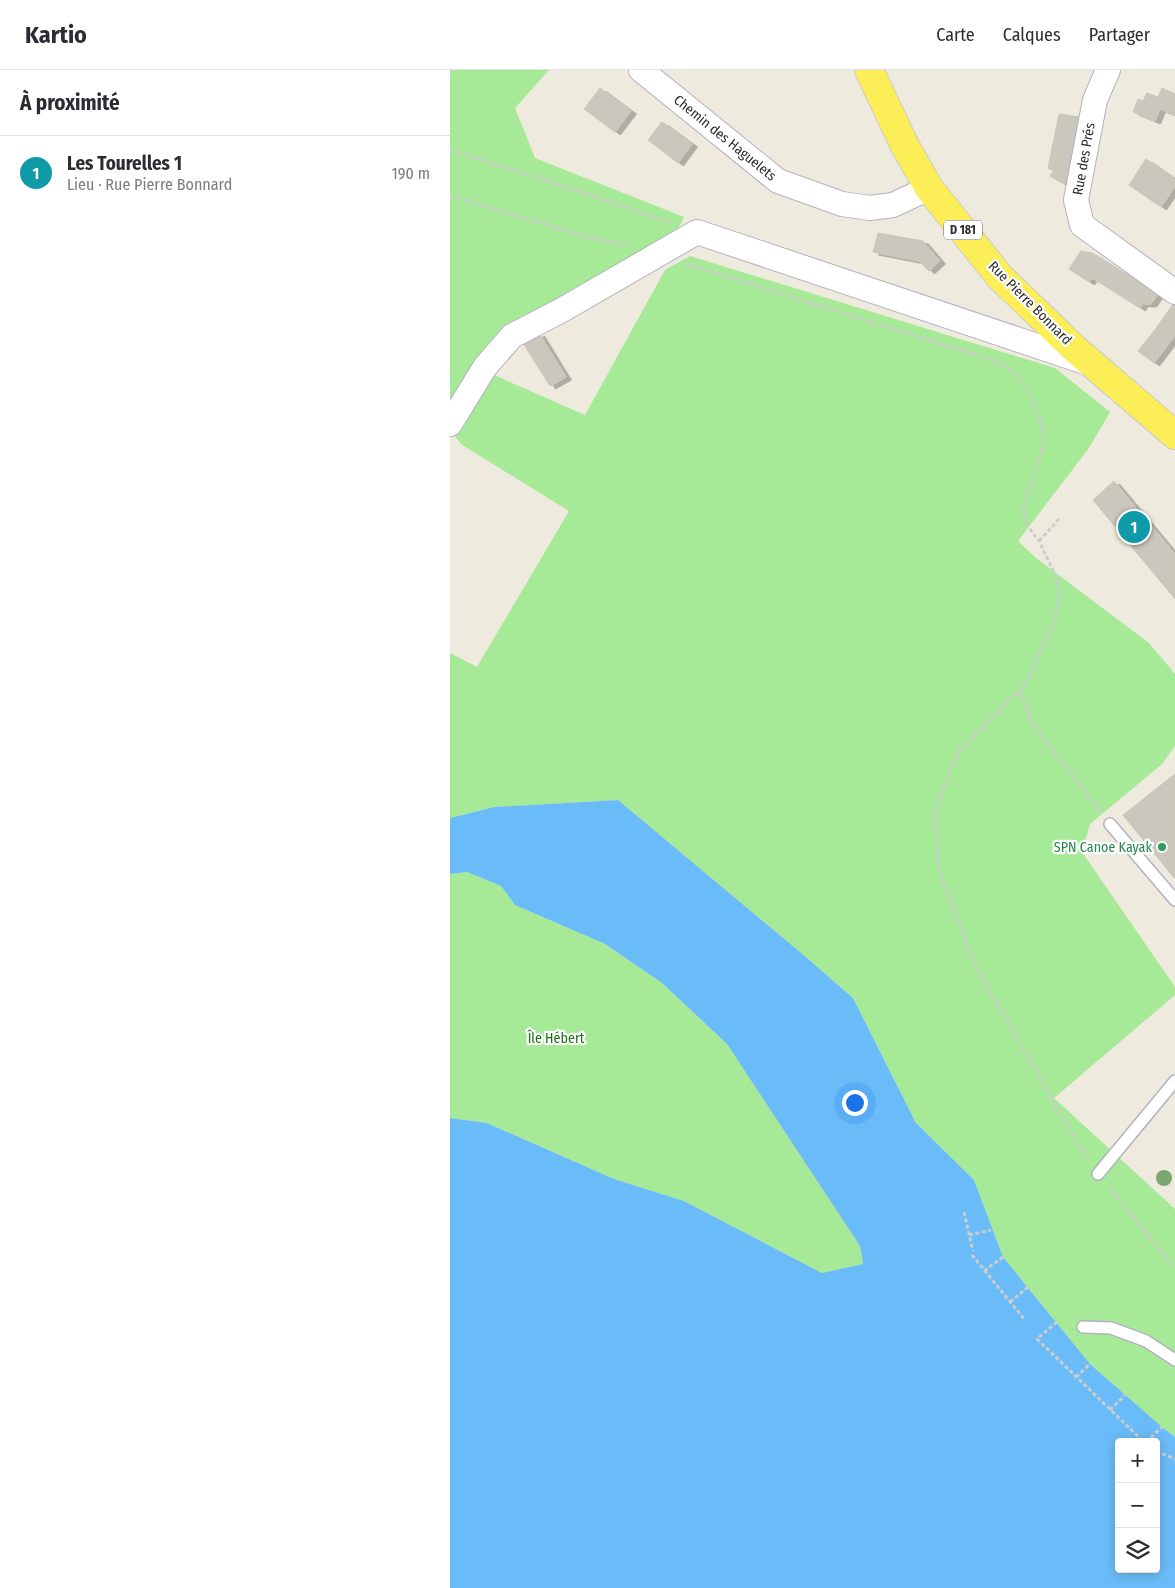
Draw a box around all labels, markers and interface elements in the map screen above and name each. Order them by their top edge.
text: Kartio [25,21,87,49]
text: Carte [936,24,975,46]
text: Calques [1003,24,1061,46]
text: Partager [1089,24,1150,46]
text: À proximité [20,90,120,116]
street label: Chemin des Haguelets [670,91,780,185]
street label: Rue des Prés [1069,121,1099,197]
text: Les Tourelles 1 [67,152,182,175]
text: 1 [33,164,39,183]
text: 190 m [392,164,430,183]
text: Lieu · Rue Pierre Bonnard [67,175,232,194]
road number: D 181 [944,220,982,240]
street label: Rue Pierre Bonnard [985,258,1075,348]
pin: 1 [1118,508,1150,546]
place label: SPN Canoe Kayak [1054,839,1152,856]
marker: SPN Canoe Kayak [1156,841,1168,853]
park label: Île Hébert [527,1029,585,1047]
your location [842,1090,868,1116]
map controls [1115,1438,1160,1573]
button: + [1115,1438,1160,1483]
button: − [1115,1483,1160,1528]
button: layers [1115,1528,1160,1573]

